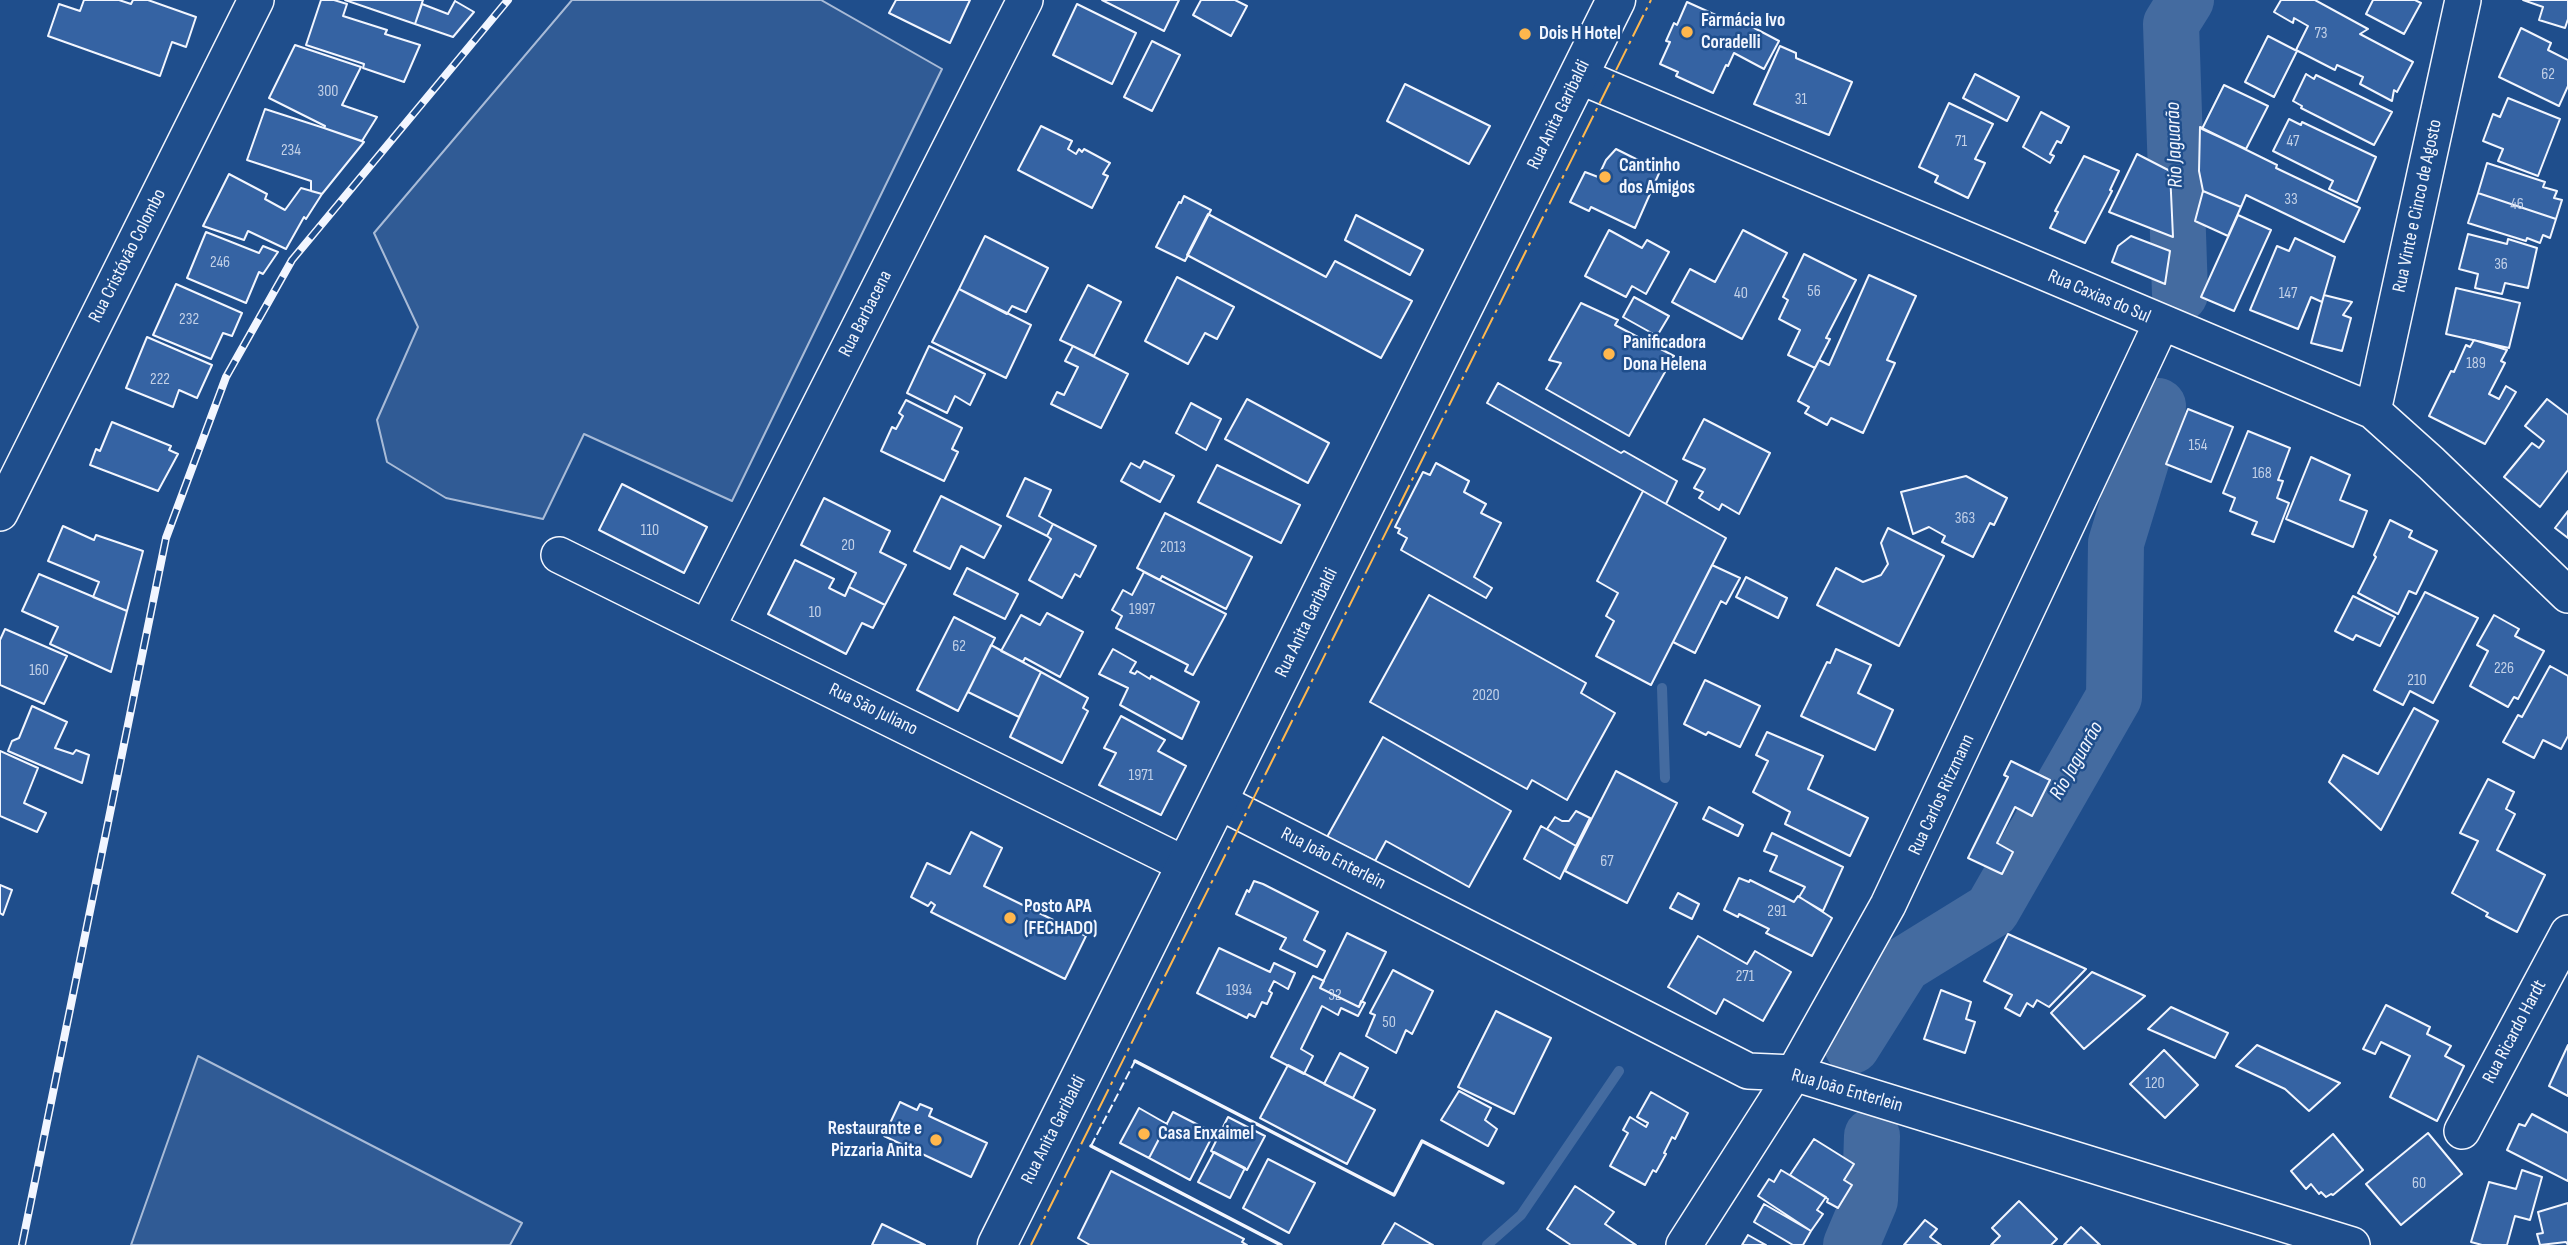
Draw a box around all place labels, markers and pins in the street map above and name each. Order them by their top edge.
place label: Farmácia Ivo Coradelli [1701,10,1785,54]
place label: Dois H Hotel [1539,23,1621,45]
marker: Farmácia Ivo Coradelli [1679,24,1695,40]
marker: Dois H Hotel [1517,26,1533,42]
place label: Cantinho dos Amigos [1619,155,1695,199]
marker: Cantinho dos Amigos [1597,169,1613,185]
place label: Panificadora Dona Helena [1623,332,1707,376]
marker: Panificadora Dona Helena [1601,346,1617,362]
place label: Posto APA (FECHADO) [1024,896,1097,940]
marker: Posto APA (FECHADO) [1002,910,1018,926]
place label: Restaurante e Pizzaria Anita [828,1118,922,1162]
place label: Casa Enxaimel [1158,1123,1254,1145]
marker: Casa Enxaimel [1136,1126,1152,1142]
marker: Restaurante e Pizzaria Anita [928,1132,944,1148]

